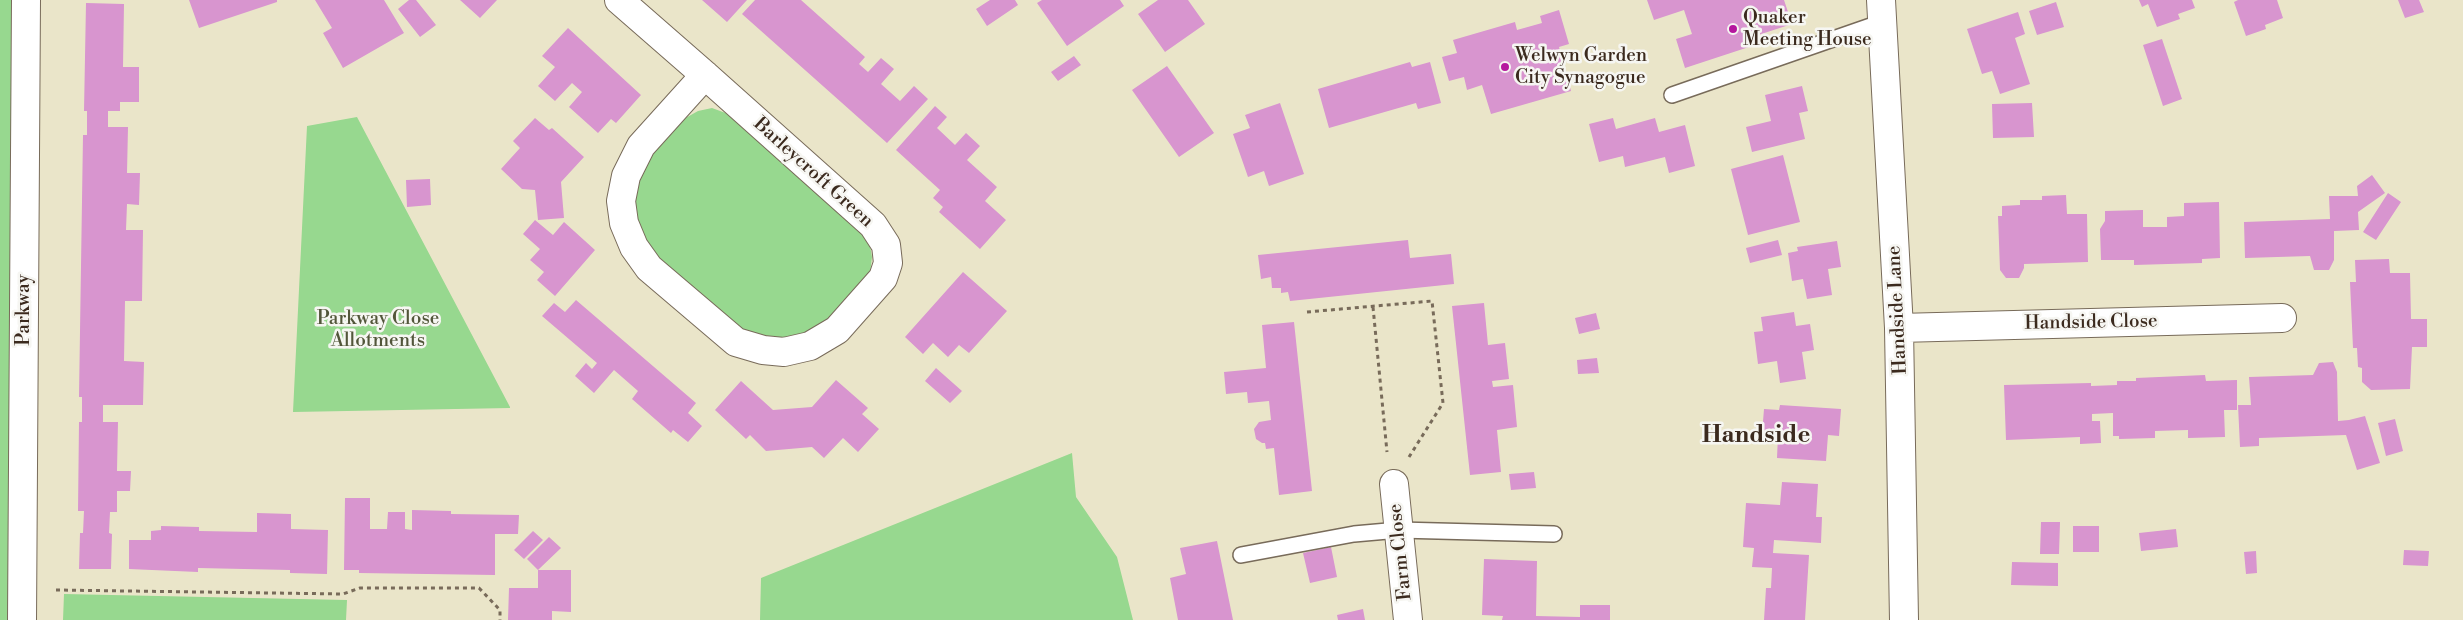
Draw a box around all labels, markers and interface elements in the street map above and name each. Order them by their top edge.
place label: Quaker Meeting House [1743,7,1872,51]
marker: Quaker Meeting House [1727,23,1739,35]
place label: Welwyn Garden City Synagogue [1515,45,1647,89]
marker: Welwyn Garden City Synagogue [1499,61,1511,73]
street label: Barleycroft Green [748,113,878,233]
street label: Handside Lane [1883,245,1913,375]
street label: Parkway [13,274,35,346]
park label: Parkway Close Allotments [317,308,439,352]
street label: Handside Close [2024,310,2158,336]
district label: Handside [1702,422,1810,450]
street label: Farm Close [1385,502,1417,602]

